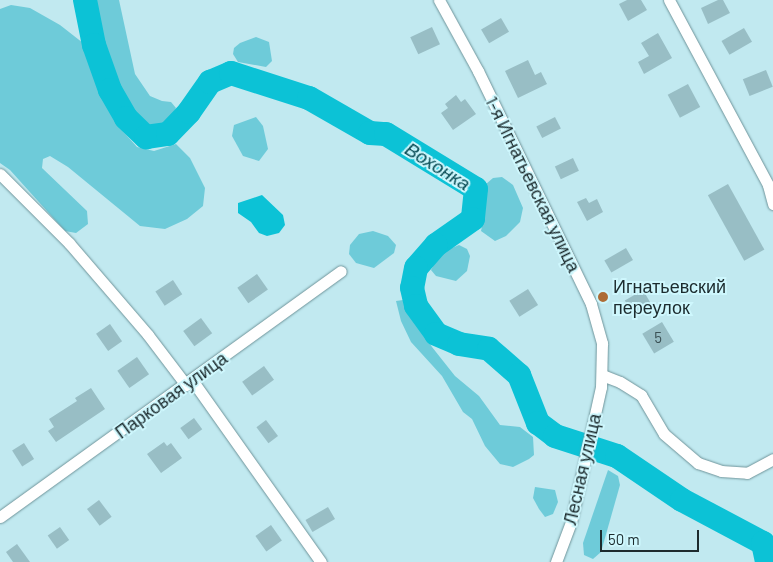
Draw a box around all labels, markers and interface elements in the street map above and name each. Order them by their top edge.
street label: 1-я Игнатьевская улица [481,93,585,275]
water label: Вохонка [401,137,475,195]
place label: Игнатьевский переулок [613,276,726,318]
marker: Игнатьевский переулок [597,291,609,303]
house number: 5 [654,329,662,347]
street label: Парковая улица [111,347,231,443]
street label: Лесная улица [559,411,605,527]
scale bar [603,520,702,552]
text: 50 m [608,530,640,548]

